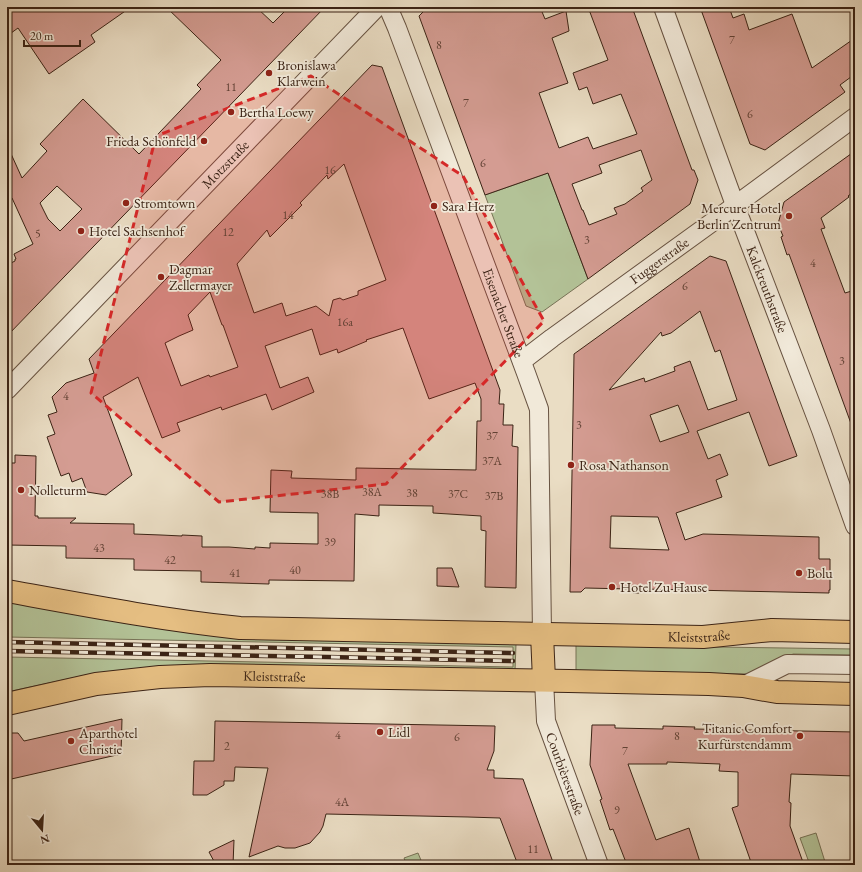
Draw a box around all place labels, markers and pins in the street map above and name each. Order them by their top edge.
place label: Bronislawa Klarwein [277,56,336,90]
marker: Bronislawa Klarwein [264,68,274,78]
place label: Bertha Loewy [239,103,315,121]
marker: Bertha Loewy [226,107,236,117]
place label: Frieda Schönfeld [106,132,197,150]
marker: Frieda Schönfeld [199,136,209,146]
place label: Stromtown [134,194,196,212]
place label: Sara Herz [442,197,495,215]
marker: Stromtown [121,198,131,208]
place label: Mercure Hotel Berlin Zentrum [697,199,782,233]
marker: Sara Herz [429,201,439,211]
marker: Mercure Hotel Berlin Zentrum [784,211,794,221]
place label: Hotel Sachsenhof [89,222,186,240]
marker: Hotel Sachsenhof [76,226,86,236]
place label: Dagmar Zellermayer [169,260,232,294]
marker: Dagmar Zellermayer [156,272,166,282]
place label: Rosa Nathanson [579,456,670,474]
marker: Rosa Nathanson [566,460,576,470]
place label: Nolleturm [29,481,86,499]
marker: Nolleturm [16,485,26,495]
place label: Bolu [807,564,833,582]
marker: Bolu [794,568,804,578]
place label: Hotel Zu Hause [620,578,708,596]
marker: Hotel Zu Hause [607,582,617,592]
place label: Titanic Comfort Kurfürstendamm [698,719,793,753]
place label: Lidl [388,723,411,741]
place label: Aparthotel Christie [78,724,138,758]
marker: Lidl [375,727,385,737]
marker: Titanic Comfort Kurfürstendamm [795,731,805,741]
marker: Aparthotel Christie [66,736,76,746]

